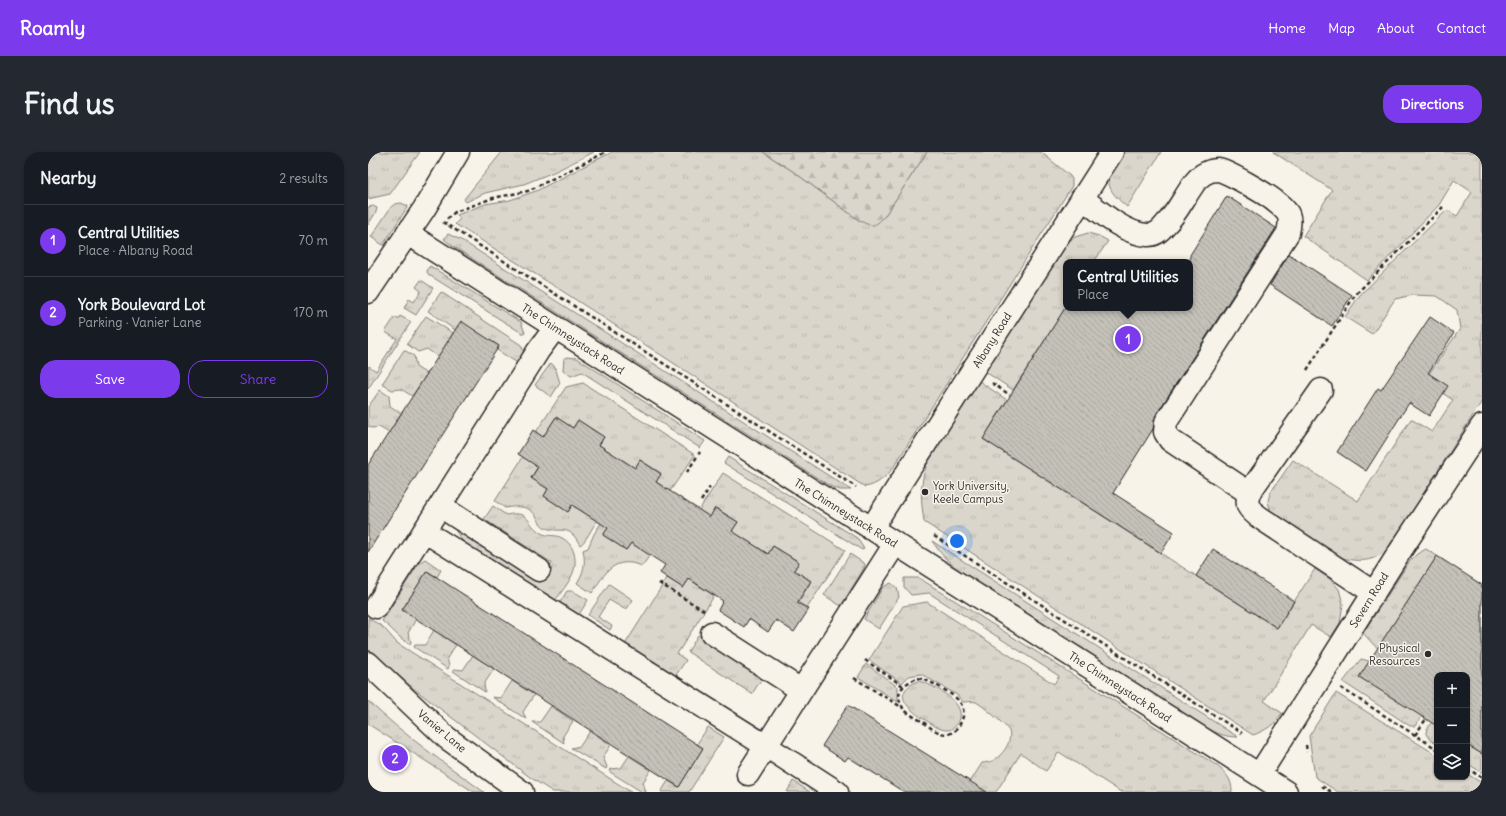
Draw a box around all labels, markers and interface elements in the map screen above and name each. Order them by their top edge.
text: Roamly [20,16,85,40]
text: Home [1268,19,1306,37]
text: Map [1328,19,1355,37]
text: About [1377,19,1415,37]
text: Contact [1437,19,1486,37]
button: Directions [1383,85,1482,123]
text: Find us [24,86,115,122]
text: Nearby [40,167,96,189]
text: 2 results [279,170,328,187]
text: Central Utilities [78,223,179,242]
text: 1 [50,232,56,249]
text: 70 m [299,232,328,249]
text: Place · Albany Road [78,242,193,259]
popup [1063,259,1193,311]
text: Central Utilities [1077,267,1179,286]
text: Place [1077,286,1109,303]
text: York Boulevard Lot [78,295,205,314]
street label: The Chimneystack Road [519,301,627,378]
text: 2 [49,304,57,321]
text: 170 m [293,304,328,321]
street label: Albany Road [969,309,1015,370]
text: Parking · Vanier Lane [78,314,201,331]
pin: 1 [1115,324,1141,354]
button: Save [40,360,180,398]
button: Share [188,360,328,398]
street label: The Chimneystack Road [792,475,901,551]
place label: York University, Keele Campus [933,479,1009,506]
marker: York University, Keele Campus [920,487,930,497]
your location [947,531,967,551]
street label: Severn Road [1346,569,1392,630]
place label: Physical Resources [1369,641,1420,668]
street label: The Chimneystack Road [1066,649,1174,726]
marker: Physical Resources [1423,649,1433,659]
map controls [1434,672,1470,780]
button: + [1434,672,1470,708]
street label: Vanier Lane [415,707,469,755]
button: − [1434,708,1470,744]
pin: 2 [382,743,408,773]
button: layers [1434,744,1470,780]

